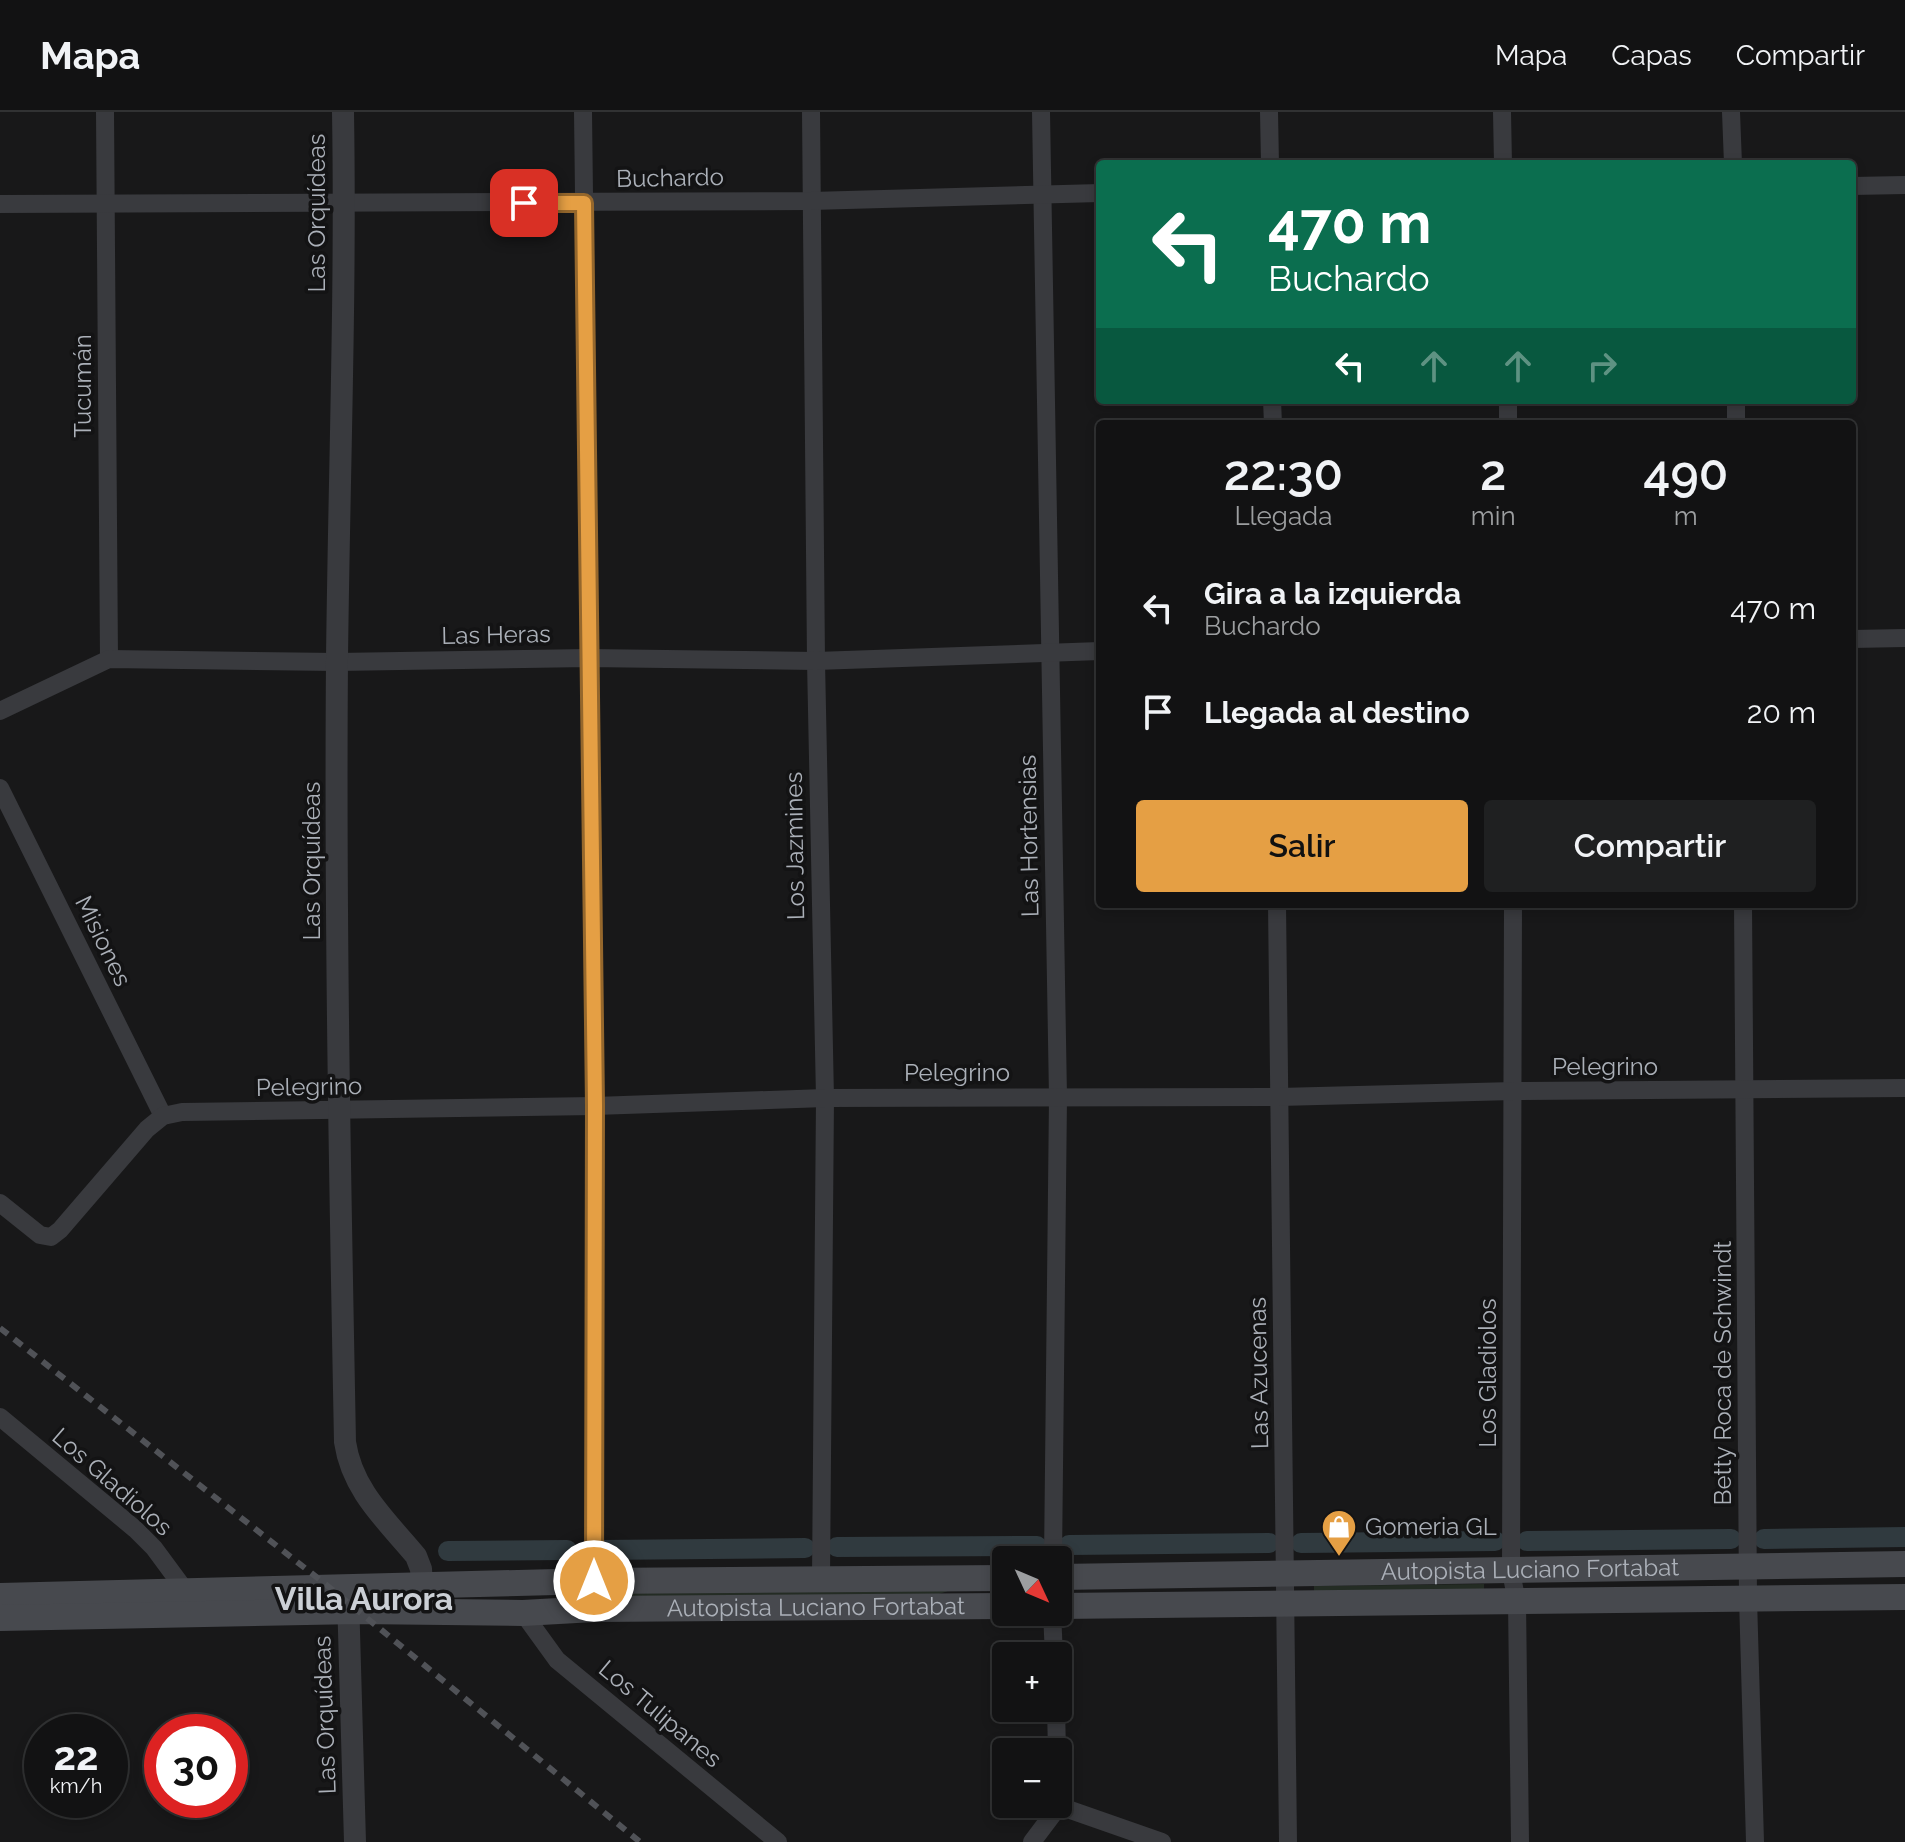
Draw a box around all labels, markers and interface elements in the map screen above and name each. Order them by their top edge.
text: Mapa [40,33,140,78]
text: Mapa [1495,39,1567,72]
text: Capas [1611,39,1692,72]
text: Compartir [1736,39,1865,72]
street label: Las Orquídeas [302,134,331,292]
street label: Buchardo [616,162,724,193]
pin [490,169,558,237]
icon: arrive [502,181,546,225]
text: 470 m [1268,190,1431,256]
icon: left [1136,192,1240,296]
text: Buchardo [1268,257,1430,299]
street label: Tucumán [68,334,97,438]
icon: left [1328,344,1372,388]
icon: ahead [1412,344,1456,388]
icon: ahead [1496,344,1540,388]
icon: right [1580,344,1624,388]
text: 22:30 [1224,445,1343,501]
text: 2 [1480,445,1506,501]
text: 490 [1643,445,1728,501]
text: Llegada [1234,501,1332,531]
text: min [1471,501,1516,531]
text: m [1674,501,1698,531]
text: Gira a la izquierda [1204,576,1461,611]
icon: left [1136,586,1180,630]
text: 470 m [1730,591,1816,626]
text: Buchardo [1204,611,1321,641]
street label: Las Heras [441,619,551,650]
icon: arrive [1136,690,1180,734]
text: Llegada al destino [1204,695,1470,730]
text: 20 m [1747,695,1816,730]
street label: Las Hortensias [1013,755,1044,917]
street label: Los Jazmines [779,772,810,920]
street label: Las Orquídeas [297,782,326,940]
button: Salir [1136,800,1468,892]
button: Compartir [1484,800,1816,892]
street label: Misiones [69,891,138,991]
street label: Pelegrino [1552,1052,1658,1081]
street label: Pelegrino [904,1058,1010,1087]
street label: Pelegrino [256,1071,362,1102]
street label: Betty Roca de Schwindt [1708,1241,1737,1505]
street label: Las Azucenas [1243,1297,1274,1449]
street label: Los Gladiolos [1473,1298,1502,1448]
street label: Los Gladiolos [46,1422,178,1542]
shop icon: Gomeria GL [1320,1508,1358,1558]
place label: Gomeria GL [1365,1512,1497,1541]
position arrow [552,1539,636,1623]
north arrow [992,1546,1072,1626]
map controls [992,1546,1072,1818]
street label: Autopista Luciano Fortabat [1381,1552,1679,1586]
district label: Villa Aurora [275,1580,453,1617]
street label: Autopista Luciano Fortabat [666,1591,965,1622]
street label: Las Orquídeas [307,1635,342,1795]
button: + [992,1642,1072,1722]
street label: Los Tulipanes [593,1654,728,1773]
speed limit sign: 30 [144,1714,248,1818]
text: 22 [53,1732,99,1779]
button: − [992,1738,1072,1818]
text: km/h [50,1774,102,1798]

